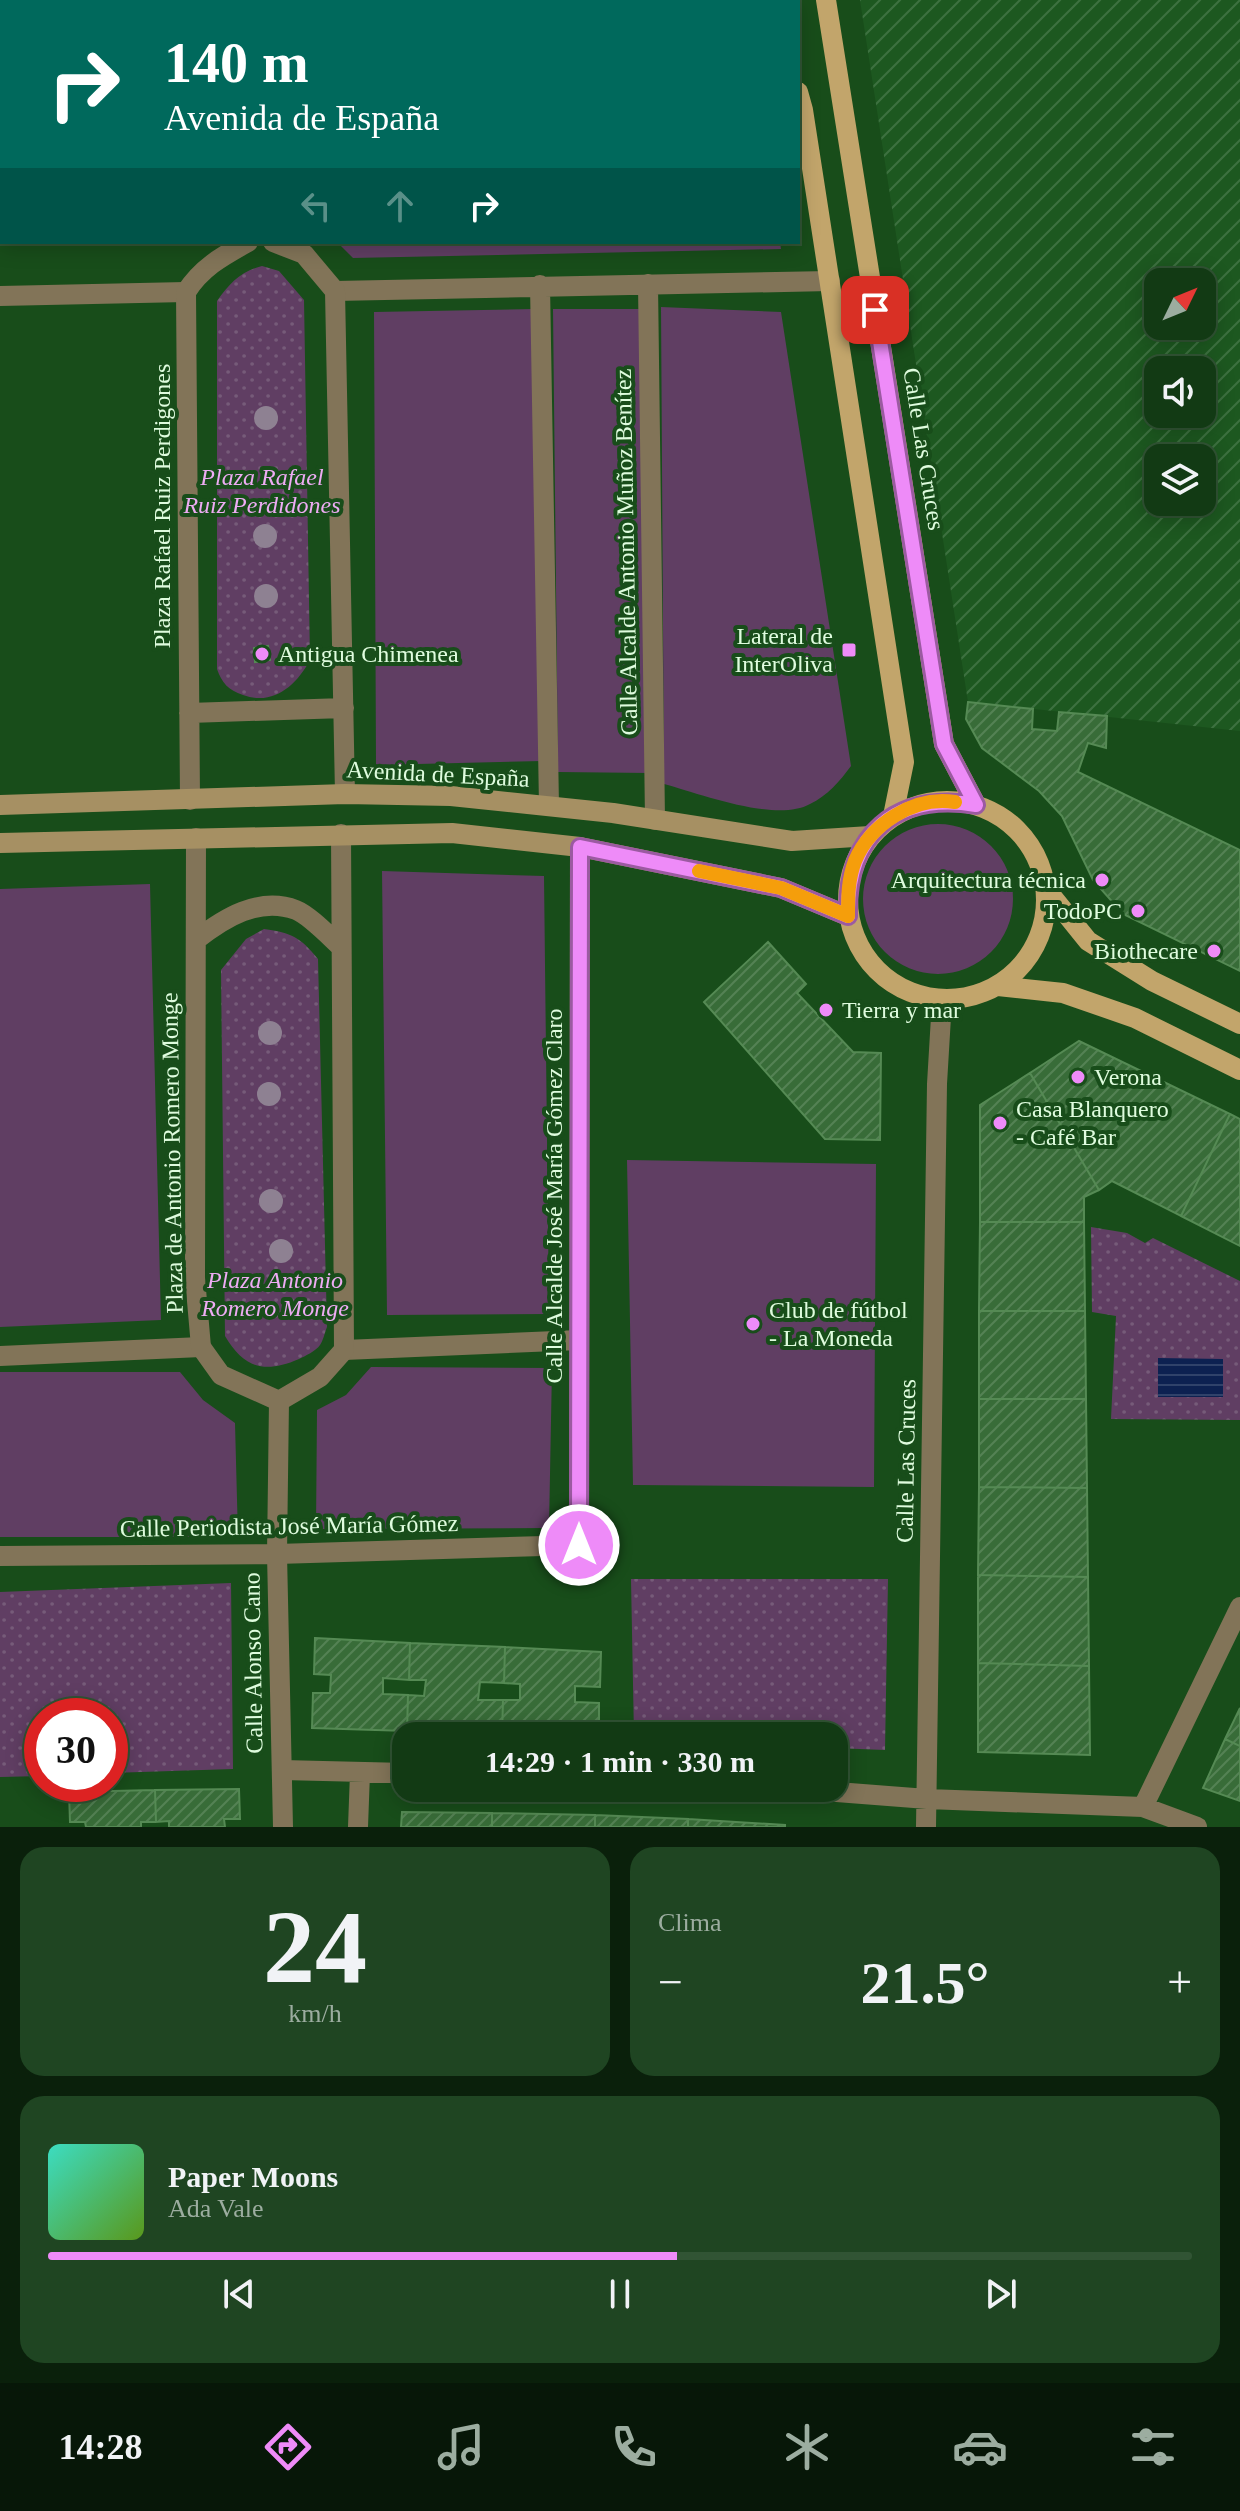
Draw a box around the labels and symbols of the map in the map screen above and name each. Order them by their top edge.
north arrow [1144,268,1216,340]
pin [841,276,909,344]
street label: Plaza Rafael Ruiz Perdigones [149,364,175,648]
street label: Calle Las Cruces [898,366,950,532]
street label: Calle Alcalde Antonio Muñoz Benítez [610,369,642,735]
park label: Plaza Rafael Ruiz Perdidones [182,464,341,518]
place label: Lateral de InterOliva [734,623,833,677]
place label: Antigua Chimenea [278,641,459,667]
marker: Lateral de InterOliva [840,641,858,659]
marker: Antigua Chimenea [253,645,271,663]
street label: Avenida de España [346,756,531,792]
place label: Arquitectura técnica [891,867,1086,893]
marker: Arquitectura técnica [1093,871,1111,889]
place label: TodoPC [1044,898,1122,924]
marker: TodoPC [1129,902,1147,920]
place label: Biothecare [1094,938,1198,964]
marker: Biothecare [1205,942,1223,960]
street label: Plaza de Antonio Romero Monge [156,992,188,1314]
place label: Tierra y mar [842,997,961,1023]
marker: Tierra y mar [817,1001,835,1019]
street label: Calle Alcalde José María Gómez Claro [541,1008,567,1384]
place label: Verona [1094,1064,1162,1090]
marker: Verona [1069,1068,1087,1086]
place label: Casa Blanquero - Café Bar [1016,1096,1169,1150]
marker: Casa Blanquero - Café Bar [991,1114,1009,1132]
park label: Plaza Antonio Romero Monge [200,1267,349,1321]
place label: Club de fútbol - La Moneda [769,1297,908,1351]
marker: Club de fútbol - La Moneda [744,1315,762,1333]
street label: Calle Las Cruces [892,1379,920,1543]
position arrow [537,1503,621,1587]
street label: Calle Periodista José María Gómez [120,1510,458,1542]
street label: Calle Alonso Cano [238,1572,268,1754]
speed limit sign: 30 [24,1698,128,1802]

